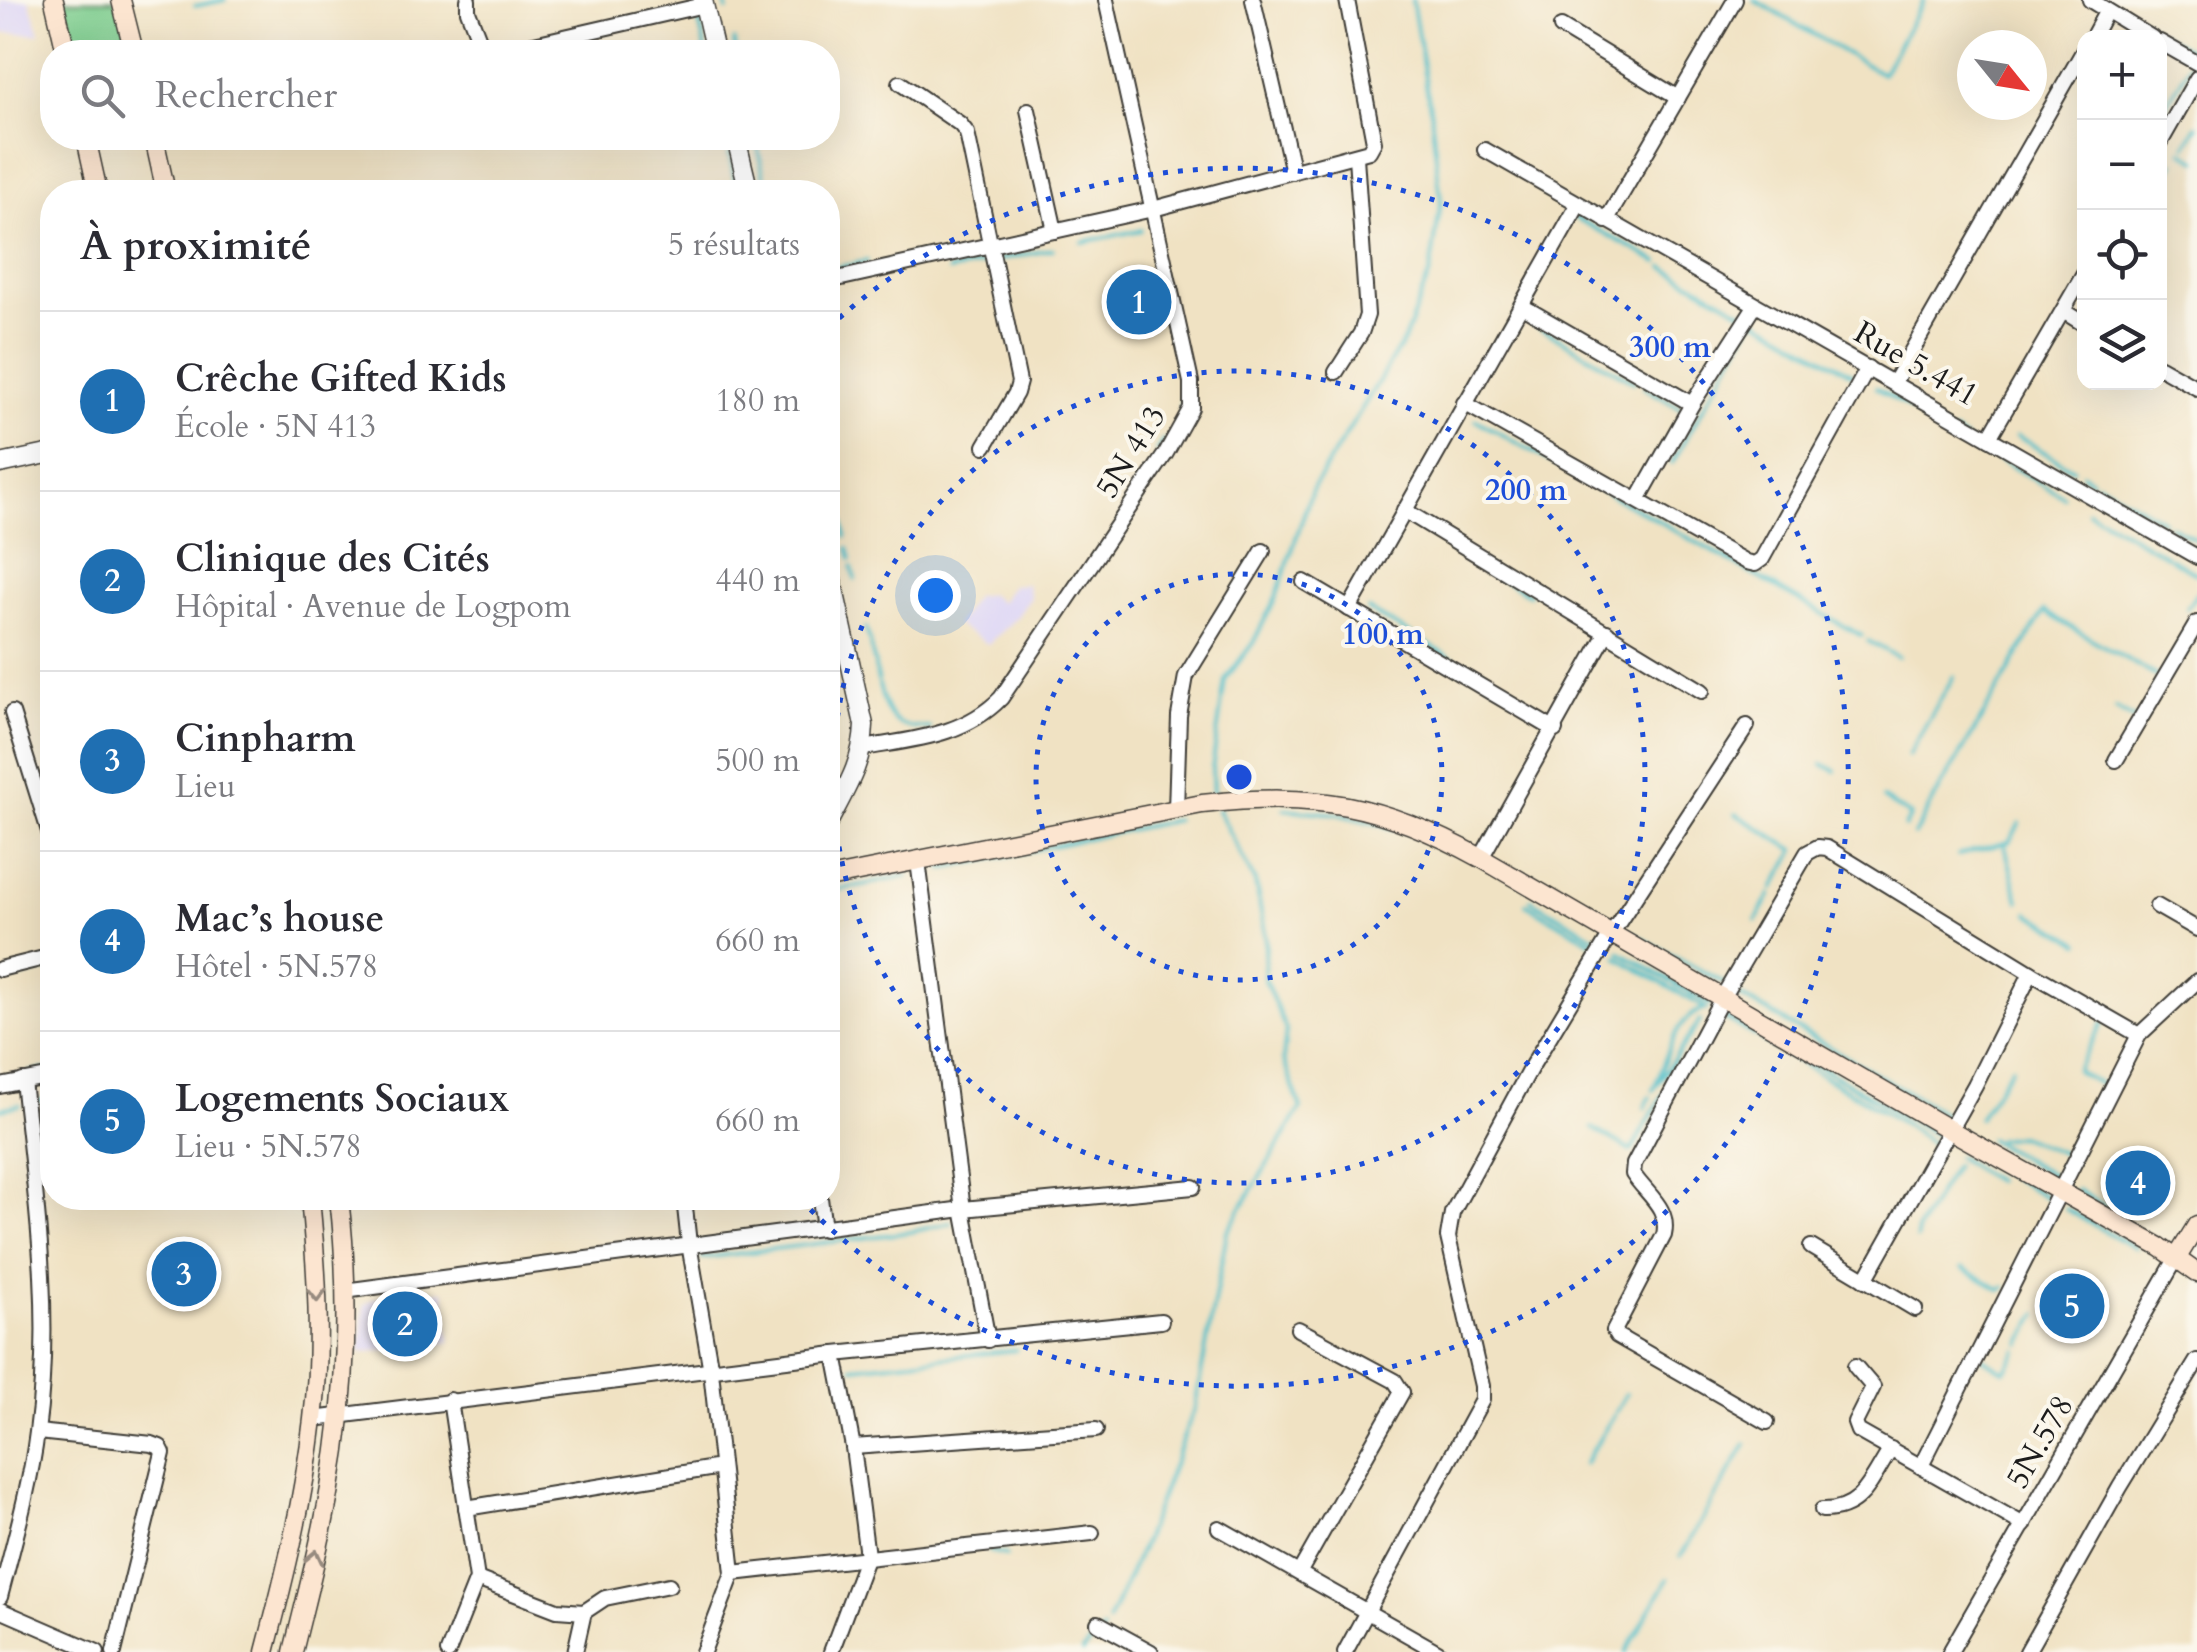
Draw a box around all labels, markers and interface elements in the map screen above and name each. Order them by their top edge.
north arrow [1957,30,2047,120]
map controls [2077,30,2167,390]
button: + [2077,30,2167,120]
search box [40,40,840,150]
icon: search [75,68,130,123]
text: Rechercher [155,69,337,121]
button: − [2077,120,2167,210]
button: locate [2077,210,2167,300]
text: À proximité [80,217,312,274]
text: 5 résultats [668,223,800,267]
pin: 1 [1106,264,1172,340]
button: layers [2077,300,2167,390]
street label: Rue 5.441 [1846,311,1986,417]
text: 300 m [1629,327,1711,368]
text: Crêche Gifted Kids [175,353,507,405]
text: 1 [104,379,121,423]
text: 180 m [715,379,800,423]
street label: 5N 413 [1085,397,1177,507]
text: École · 5N 413 [175,405,376,449]
text: 200 m [1485,470,1567,511]
text: Clinique des Cités [175,533,490,585]
text: 2 [104,559,121,603]
text: 440 m [715,559,800,603]
your location [910,570,961,621]
text: Hôpital · Avenue de Logpom [175,585,571,629]
text: 100 m [1342,614,1424,655]
text: Cinpharm [175,713,355,765]
text: 3 [104,739,121,783]
text: 500 m [715,739,800,783]
centre of rings [1221,759,1257,795]
text: Lieu [175,765,235,809]
text: Mac’s house [175,893,384,945]
text: 4 [104,919,121,963]
text: 660 m [715,919,800,963]
text: Hôtel · 5N.578 [175,945,378,989]
text: Logements Sociaux [175,1073,509,1125]
text: 5 [104,1099,121,1143]
text: 660 m [715,1099,800,1143]
text: Lieu · 5N.578 [175,1125,362,1169]
pin: 4 [2106,1146,2170,1220]
pin: 3 [152,1236,216,1312]
pin: 5 [2040,1268,2104,1344]
pin: 2 [372,1286,438,1362]
one-way arrow [307,1287,328,1303]
street label: 5N.578 [1996,1387,2084,1497]
one-way arrow [304,1549,325,1566]

